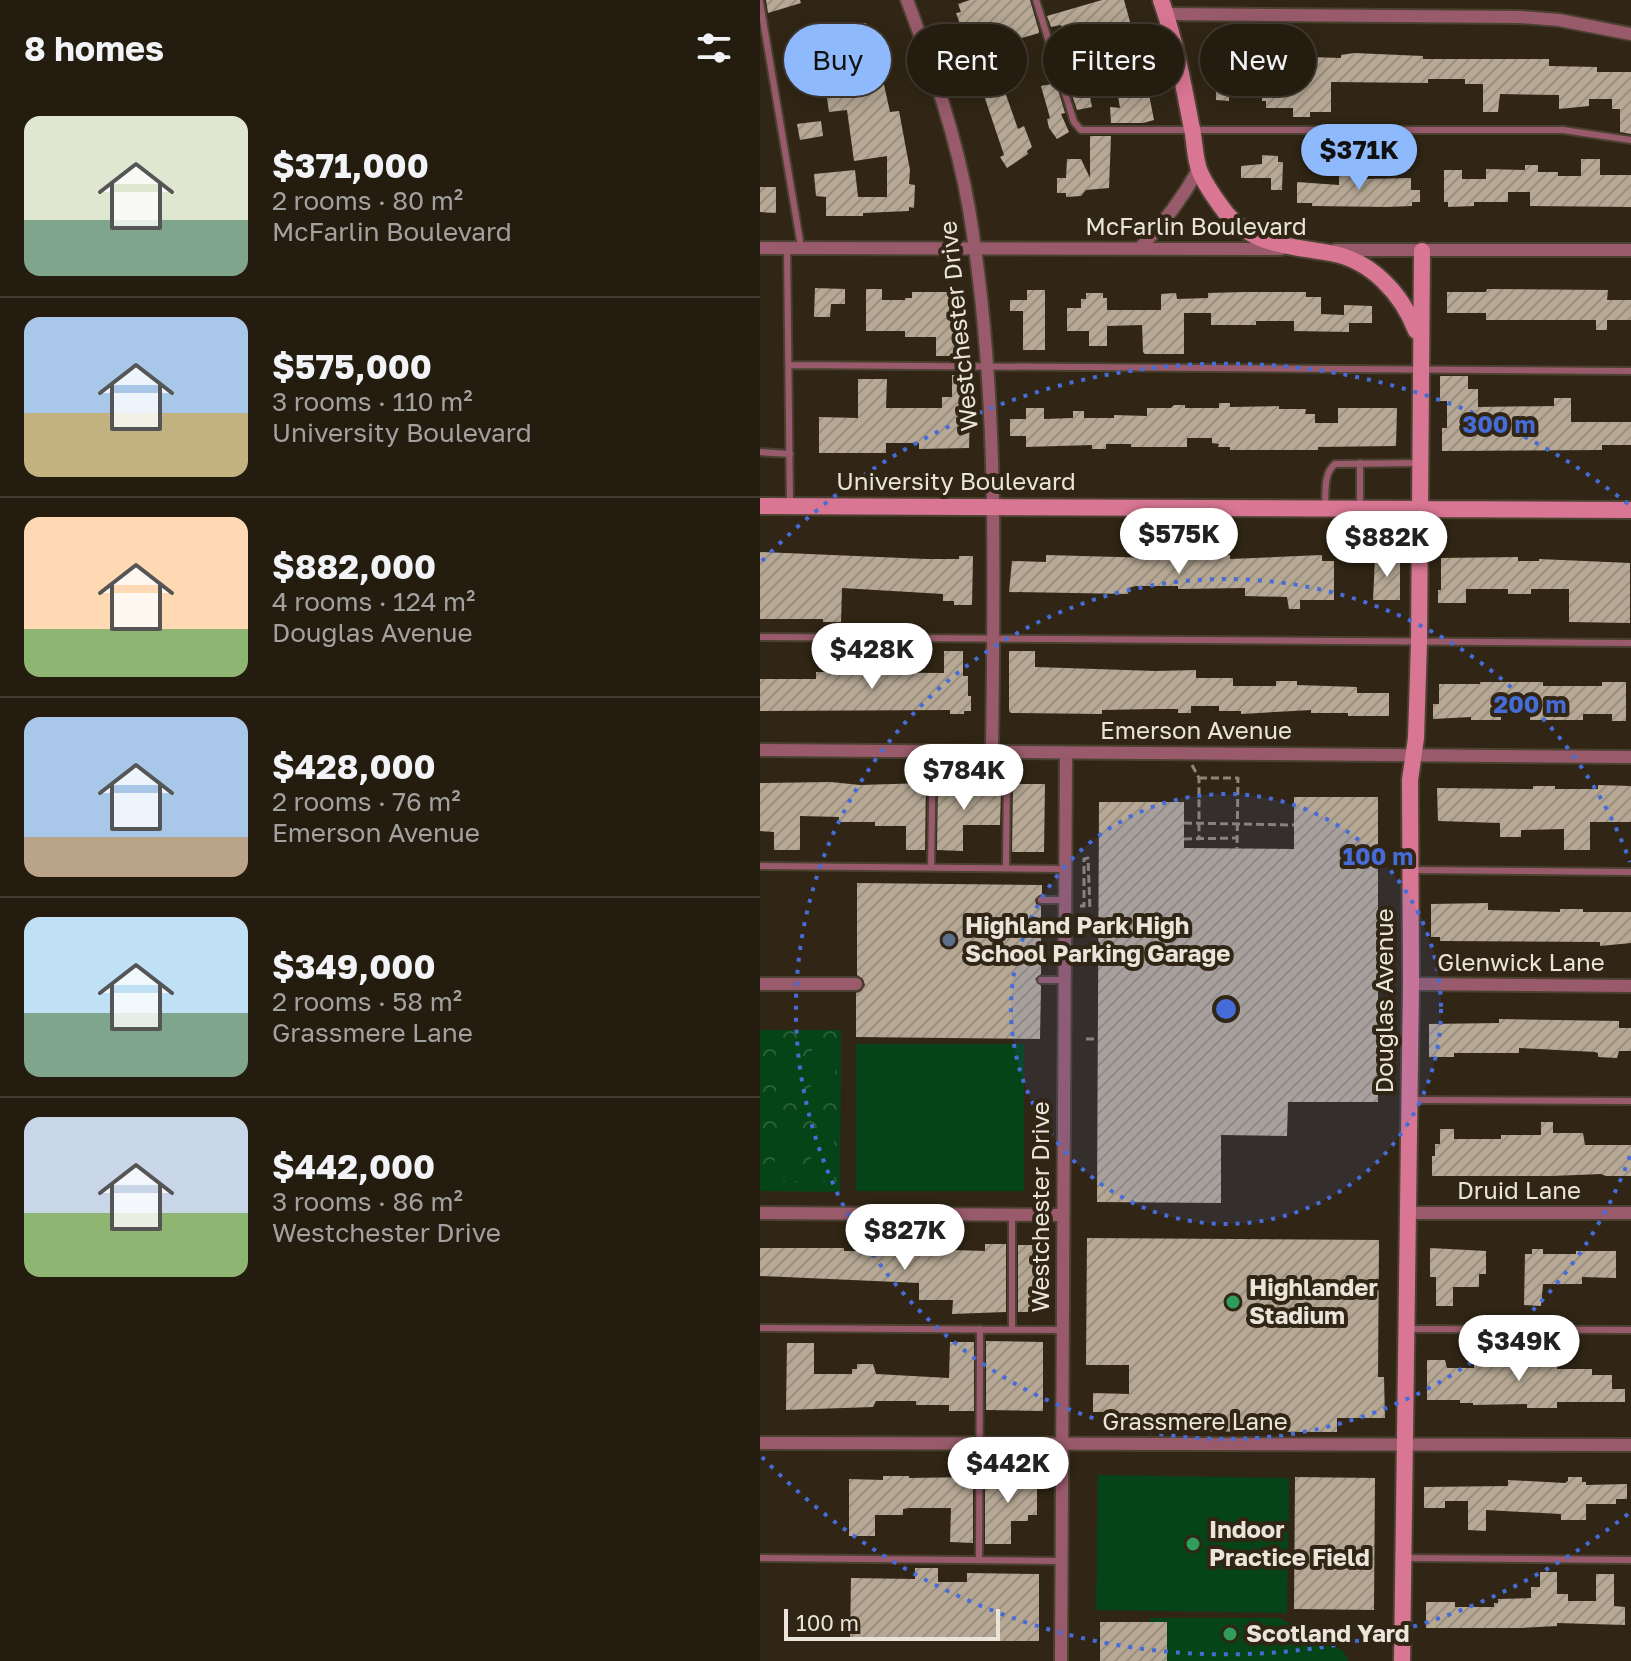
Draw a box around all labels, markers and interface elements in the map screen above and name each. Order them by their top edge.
chip: Buy [784,24,891,96]
chip: Rent [907,24,1027,96]
chip: Filters [1043,24,1184,96]
chip: New [1200,24,1316,96]
icon: filters [692,26,736,70]
text: 8 homes [24,28,164,68]
pin: $371K [1303,124,1415,192]
text: $371K [1319,134,1399,165]
text: $371,000 [272,145,429,185]
icon: home [88,148,184,244]
text: 2 rooms · 80 m² [272,185,463,216]
street label: McFarlin Boulevard [1085,211,1307,240]
text: McFarlin Boulevard [272,216,512,247]
street label: Westchester Drive [932,220,983,433]
text: $575,000 [272,346,432,386]
icon: home [88,349,184,445]
text: 3 rooms · 110 m² [272,386,473,417]
text: 300 m [1463,409,1535,438]
text: University Boulevard [272,417,532,448]
street label: University Boulevard [836,466,1076,495]
pin: $575K [1123,508,1235,576]
pin: $882K [1331,511,1443,579]
text: $575K [1138,518,1220,549]
text: $882K [1344,521,1430,552]
text: $882,000 [272,546,436,586]
icon: home [88,549,184,645]
text: 4 rooms · 124 m² [272,586,475,617]
text: Douglas Avenue [272,617,473,648]
pin: $428K [816,623,928,691]
text: $428K [829,633,915,664]
text: 200 m [1494,689,1566,718]
street label: Emerson Avenue [1100,715,1292,744]
pin: $784K [908,744,1020,812]
text: $428,000 [272,746,436,786]
icon: home [88,749,184,845]
text: $784K [922,754,1006,785]
text: 2 rooms · 76 m² [272,786,461,817]
text: Emerson Avenue [272,817,480,848]
text: 100 m [1343,841,1413,870]
street label: Douglas Avenue [1369,908,1398,1094]
place label: Highland Park High School Parking Garage [965,910,1230,967]
marker: Highland Park High School Parking Garage [940,931,958,949]
text: $349,000 [272,946,436,986]
street label: Glenwick Lane [1437,947,1605,976]
icon: home [88,949,184,1045]
text: 2 rooms · 58 m² [272,986,462,1017]
centre of rings [1212,995,1240,1023]
text: Grassmere Lane [272,1017,473,1048]
street label: Westchester Drive [1025,1101,1054,1313]
text: $442,000 [272,1146,435,1186]
icon: home [88,1149,184,1245]
street label: Druid Lane [1457,1175,1581,1204]
text: 3 rooms · 86 m² [272,1186,463,1217]
pin: $827K [849,1204,961,1272]
text: $827K [864,1214,946,1245]
text: Westchester Drive [272,1217,501,1248]
place label: Highlander Stadium [1249,1272,1378,1329]
marker: Highlander Stadium [1224,1293,1242,1311]
pin: $349K [1463,1315,1575,1383]
text: $349K [1477,1325,1561,1356]
street label: Grassmere Lane [1102,1406,1288,1435]
pin: $442K [952,1437,1064,1505]
text: $442K [966,1447,1050,1478]
place label: Indoor Practice Field [1209,1514,1370,1571]
marker: Indoor Practice Field [1184,1535,1202,1553]
scale bar [784,1605,1000,1641]
text: 100 m [796,1609,859,1636]
place label: Scotland Yard [1246,1618,1410,1647]
marker: Scotland Yard [1221,1625,1239,1643]

